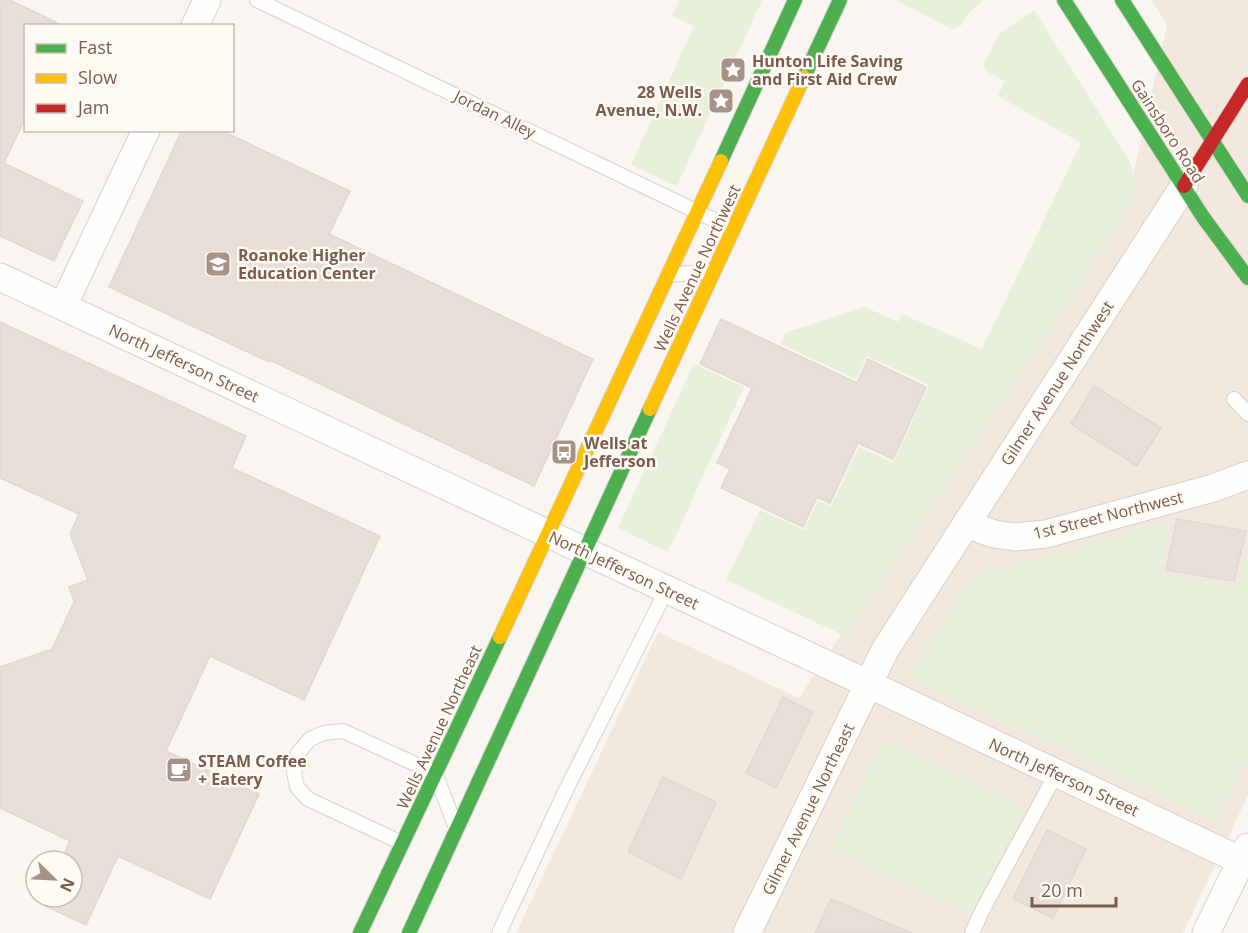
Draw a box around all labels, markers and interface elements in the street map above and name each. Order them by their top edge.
legend [24,24,234,132]
text: Fast [78,35,112,59]
place label: Hunton Life Saving and First Aid Crew [752,50,903,90]
place icon: Hunton Life Saving and First Aid Crew [718,55,748,85]
text: Slow [78,65,117,89]
street label: Gainsboro Road [1126,75,1210,187]
place label: 28 Wells Avenue, N.W. [596,81,702,121]
street label: Jordan Alley [449,84,540,144]
place icon: 28 Wells Avenue, N.W. [706,86,736,116]
text: Jam [76,95,110,119]
street label: Wells Avenue Northwest [649,181,746,355]
place label: Roanoke Higher Education Center [238,244,376,284]
school or university icon: Roanoke Higher Education Center [203,249,233,279]
street label: Gilmer Avenue Northwest [995,296,1119,470]
street label: North Jefferson Street [105,319,263,408]
place label: Wells at Jefferson [582,432,656,472]
bus stop icon: Wells at Jefferson [549,437,579,467]
street label: 1st Street Northwest [1031,486,1186,544]
street label: North Jefferson Street [545,526,703,615]
street label: Wells Avenue Northeast [391,641,487,812]
street label: Gilmer Avenue Northeast [757,719,859,899]
street label: North Jefferson Street [985,733,1143,822]
place label: STEAM Coffee + Eatery [198,750,307,790]
cafe icon: STEAM Coffee + Eatery [164,755,194,785]
north arrow [24,849,84,909]
scale bar [1032,870,1116,908]
text: N [55,875,80,896]
text: 20 m [1041,878,1083,902]

